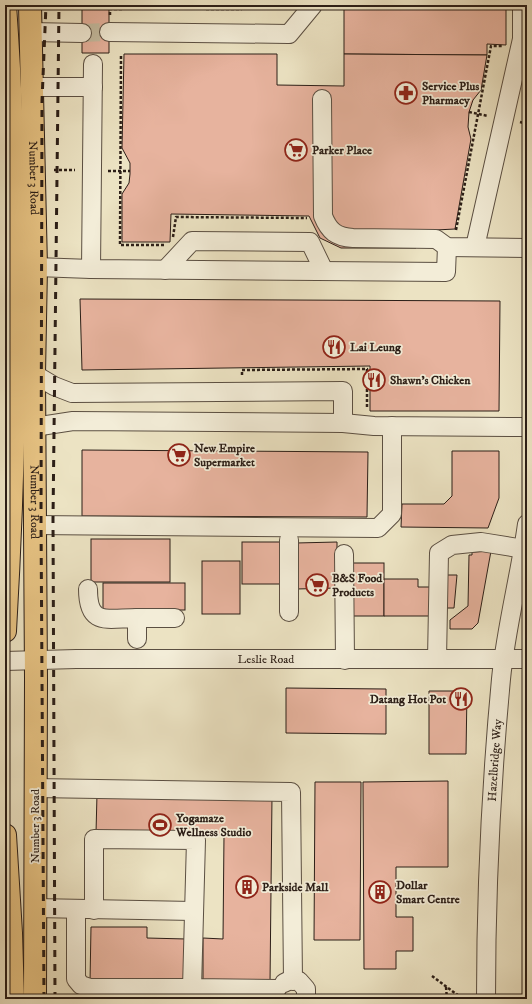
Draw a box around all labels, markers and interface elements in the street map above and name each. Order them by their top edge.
place label: Service Plus Pharmacy [422,79,479,108]
pharmacy icon: Service Plus Pharmacy [393,80,419,106]
supermarket icon: Parker Place [283,137,309,163]
street label: Number 3 Road [26,141,42,215]
place label: Parker Place [312,143,372,158]
restaurant icon: Lai Leung [321,334,347,360]
place label: Lai Leung [350,340,402,355]
restaurant icon: Shawn's Chicken [361,367,387,393]
place label: Shawn's Chicken [390,373,471,388]
place label: New Empire Supermarket [194,441,255,470]
supermarket icon: New Empire Supermarket [166,442,192,468]
street label: Number 3 Road [27,465,43,539]
place label: B&S Food Products [332,571,383,600]
supermarket icon: B&S Food Products [304,572,330,598]
street label: Leslie Road [238,652,294,667]
restaurant icon: Datang Hot Pot [448,686,474,712]
place label: Datang Hot Pot [370,692,446,707]
street label: Hazelbridge Way [484,718,505,802]
street label: Number 3 Road [28,789,43,863]
place label: Yogamaze Wellness Studio [175,811,251,840]
sports icon: Yogamaze Wellness Studio [147,812,173,838]
building icon: Parkside Mall [234,874,260,900]
place label: Dollar Smart Centre [396,878,460,907]
building icon: Dollar Smart Centre [367,879,393,905]
place label: Parkside Mall [262,880,329,895]

